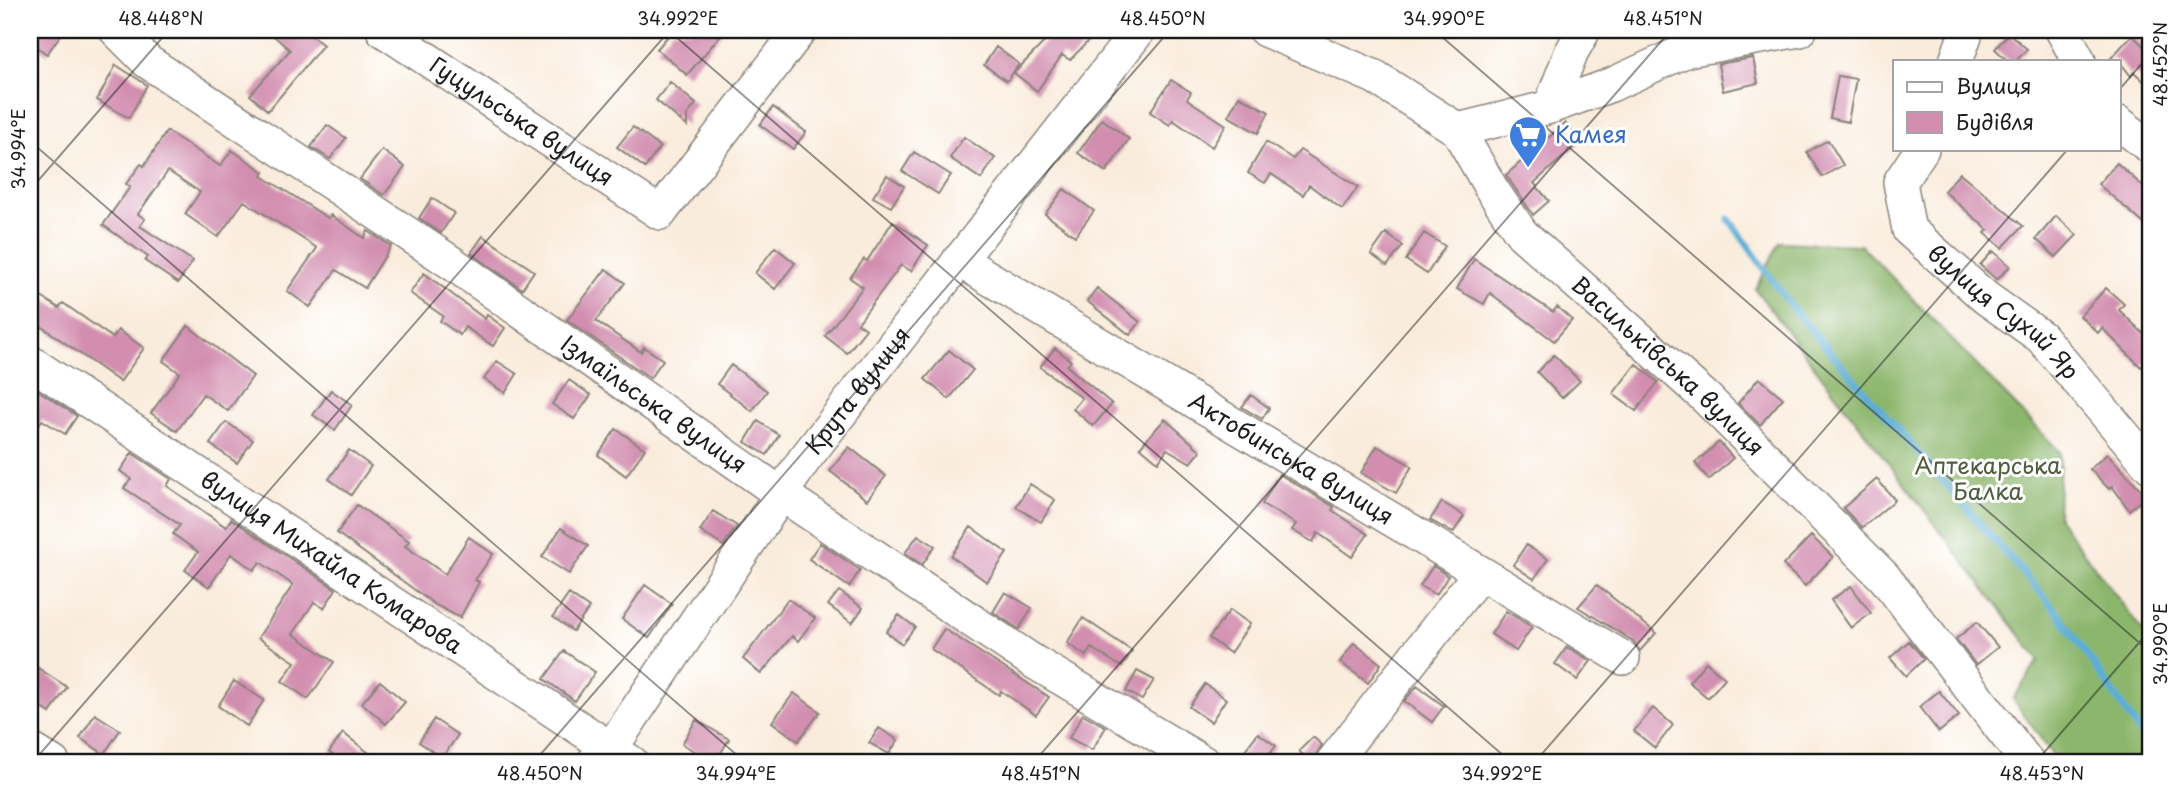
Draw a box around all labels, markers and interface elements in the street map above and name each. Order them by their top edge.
text: 48.448°N [119,4,203,31]
text: 34.992°E [637,4,719,31]
text: 48.450°N [1120,4,1206,31]
text: 34.990°E [1403,4,1485,31]
text: 48.451°N [1623,4,1703,31]
text: 48.452°N [2146,22,2173,106]
street label: Гуцульська вулиця [423,47,621,194]
legend [1893,60,2120,150]
text: Вулиця [1956,69,2032,101]
text: Будівля [1956,105,2034,137]
text: 34.994°E [4,109,31,190]
supermarket icon: Камея [1507,114,1549,169]
place label: Камея [1555,116,1627,151]
street label: вулиця Сухий Яр [1921,235,2089,387]
street label: Васильківська вулиця [1564,267,1773,463]
street label: Крута вулиця [796,318,918,461]
street label: Ізмаїльська вулиця [554,326,755,481]
street label: Актобинська вулиця [1183,383,1401,533]
park label: Аптекарська Балка [1915,447,2062,508]
street label: вулиця Михайла Комарова [194,461,471,662]
text: 34.990°E [2146,603,2173,685]
text: 48.450°N [497,759,583,786]
text: 34.994°E [696,759,777,786]
text: 48.451°N [1001,759,1081,786]
text: 34.992°E [1461,759,1543,786]
text: 48.453°N [2000,759,2084,786]

